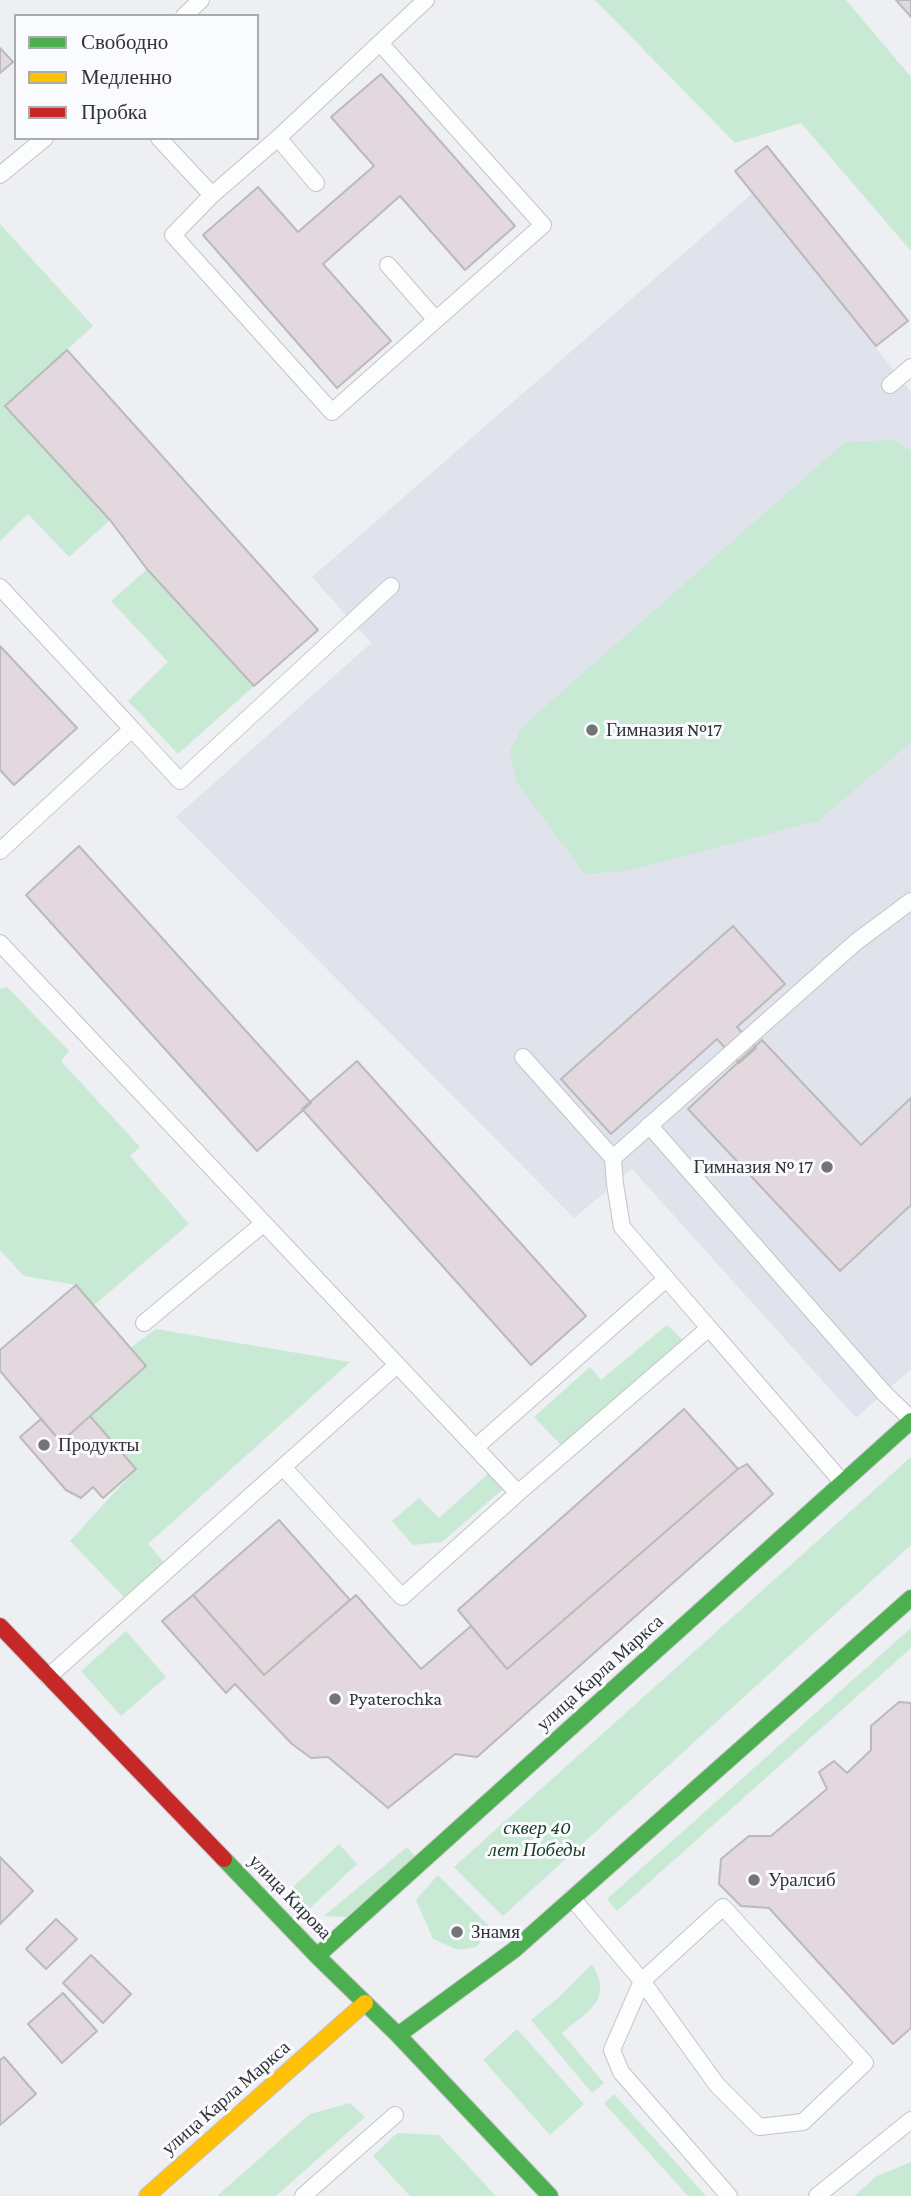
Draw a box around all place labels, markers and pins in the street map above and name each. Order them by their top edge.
place label: Гимназия №17 [606,719,722,741]
marker: Гимназия №17 [584,722,600,738]
place label: Гимназия № 17 [693,1156,813,1178]
marker: Гимназия № 17 [819,1159,835,1175]
place label: Продукты [58,1434,139,1456]
marker: Продукты [36,1437,52,1453]
place label: Pyaterochka [349,1688,442,1710]
marker: Pyaterochka [327,1691,343,1707]
place label: Уралсиб [768,1869,836,1891]
marker: Уралсиб [746,1872,762,1888]
place label: Знамя [471,1921,520,1943]
marker: Знамя [449,1924,465,1940]

